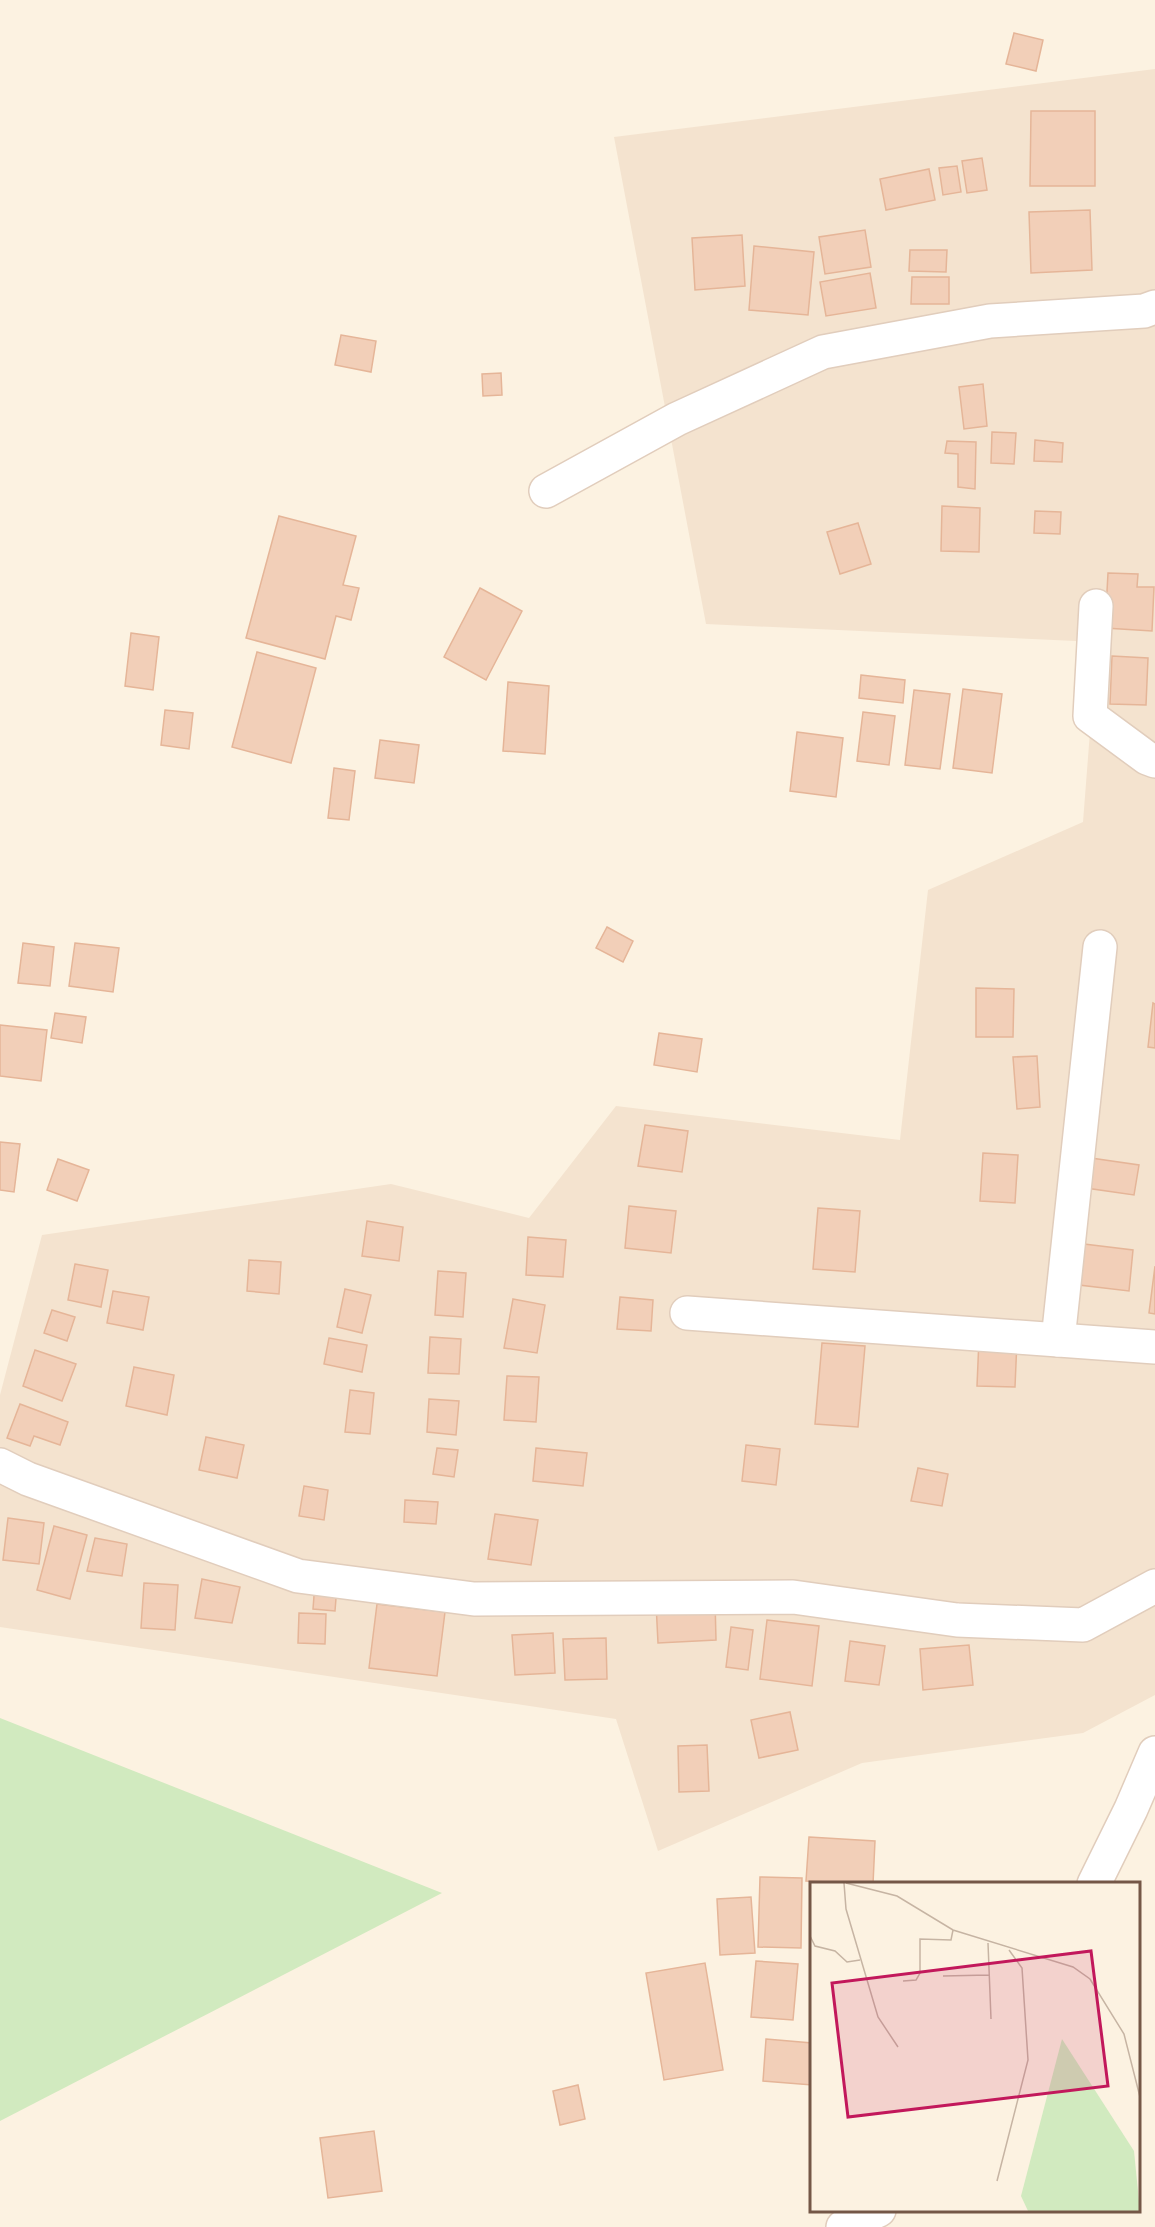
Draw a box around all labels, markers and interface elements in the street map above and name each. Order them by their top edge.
inset map [810,1882,1140,2212]

